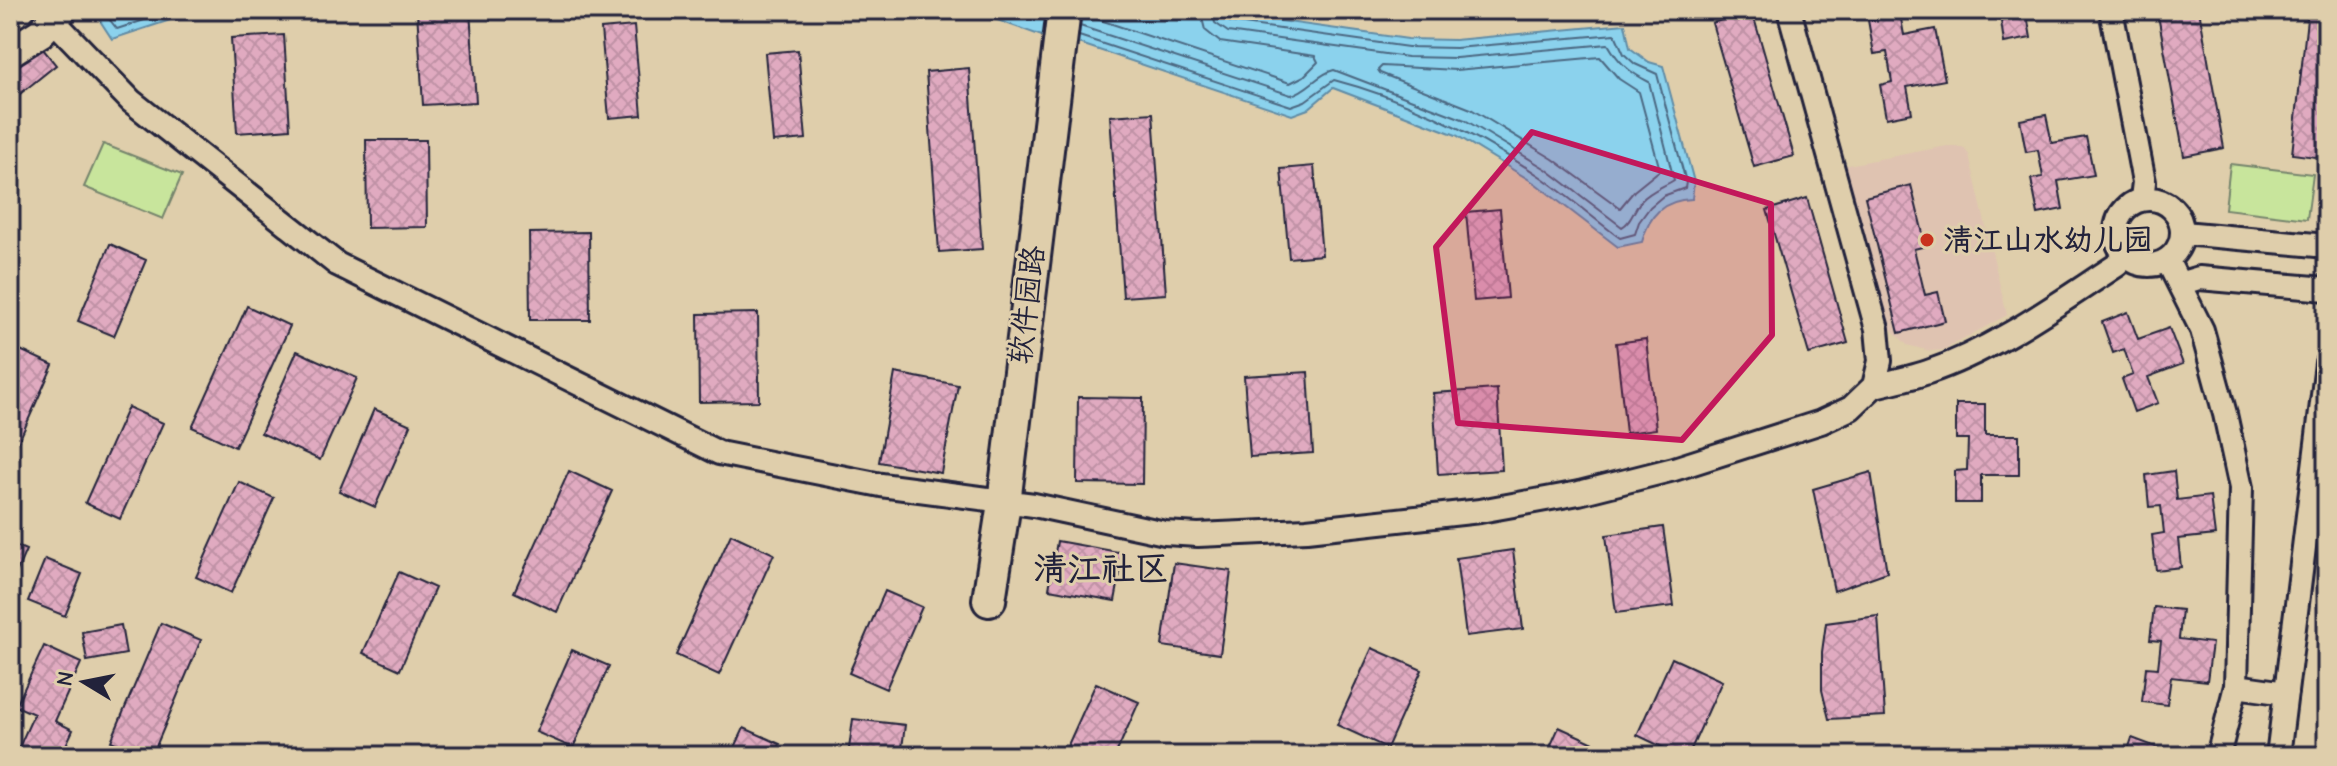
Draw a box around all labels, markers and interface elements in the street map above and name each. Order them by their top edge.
place label: 清江山水幼儿园 [1943,223,2153,258]
marker: 清江山水幼儿园 [1918,231,1936,249]
street label: 软件园路 [1002,243,1052,367]
district label: 清江社区 [1033,549,1169,589]
north arrow [44,642,124,722]
text: N [51,669,79,688]

